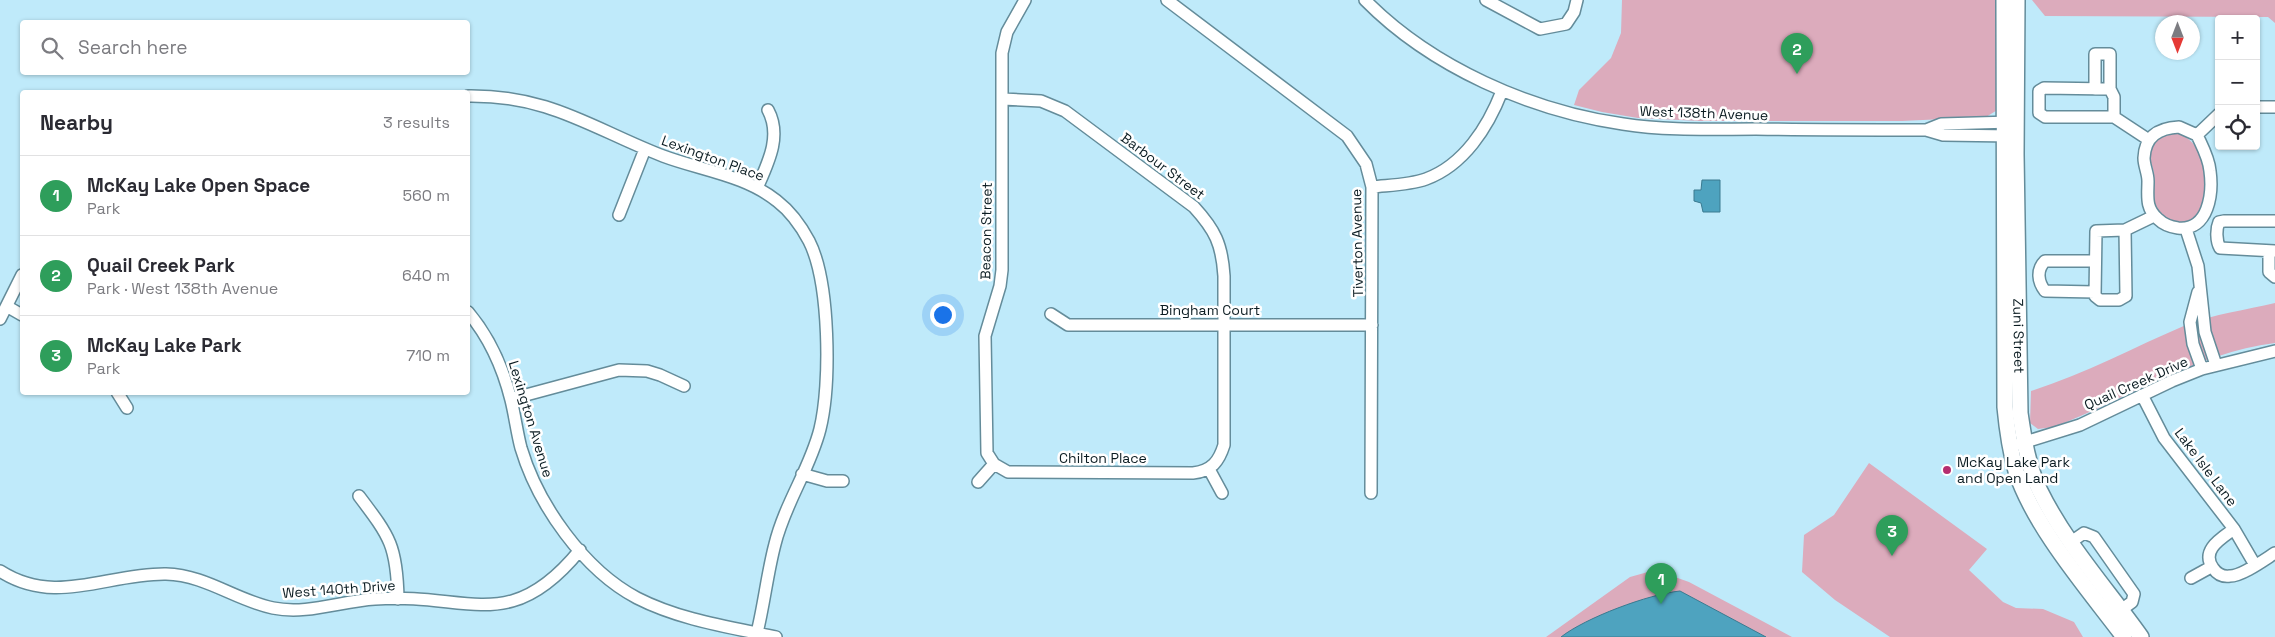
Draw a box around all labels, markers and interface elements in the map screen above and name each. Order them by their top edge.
north arrow [2155,15,2200,60]
map controls [2215,15,2260,150]
button: + [2215,15,2260,60]
search box [20,20,470,75]
pin: 2 [1781,33,1813,74]
icon: search [38,34,66,62]
text: Search here [78,35,188,60]
button: − [2215,60,2260,105]
street label: West 138th Avenue [1639,102,1769,124]
button: locate [2215,105,2260,150]
text: Nearby [40,109,113,136]
text: 3 results [383,112,450,133]
street label: Barbour Street [1117,129,1209,203]
street label: Lexington Place [659,131,767,185]
text: McKay Lake Open Space [87,173,310,198]
street label: Beacon Street [976,182,996,280]
text: 1 [52,185,60,206]
text: 560 m [402,185,450,206]
street label: Tiverton Avenue [1347,189,1367,297]
text: Park [87,198,120,219]
text: Quail Creek Park [87,253,235,278]
text: 2 [51,265,61,286]
text: 640 m [402,265,450,286]
text: Park · West 138th Avenue [87,278,278,299]
street label: Zuni Street [2009,298,2028,374]
street label: Bingham Court [1160,301,1260,319]
your location [930,302,956,328]
text: McKay Lake Park [87,333,242,358]
text: 3 [51,345,61,366]
text: 710 m [406,345,450,366]
street label: Quail Creek Drive [2081,352,2191,414]
text: Park [87,358,120,379]
street label: Lexington Avenue [505,359,557,479]
street label: Lake Isle Lane [2171,424,2241,510]
street label: Chilton Place [1059,449,1147,467]
place label: McKay Lake Park and Open Land [1957,453,2070,487]
marker: McKay Lake Park and Open Land [1941,464,1953,476]
pin: 3 [1876,515,1908,556]
pin: 1 [1645,563,1677,604]
street label: West 140th Drive [282,576,396,602]

